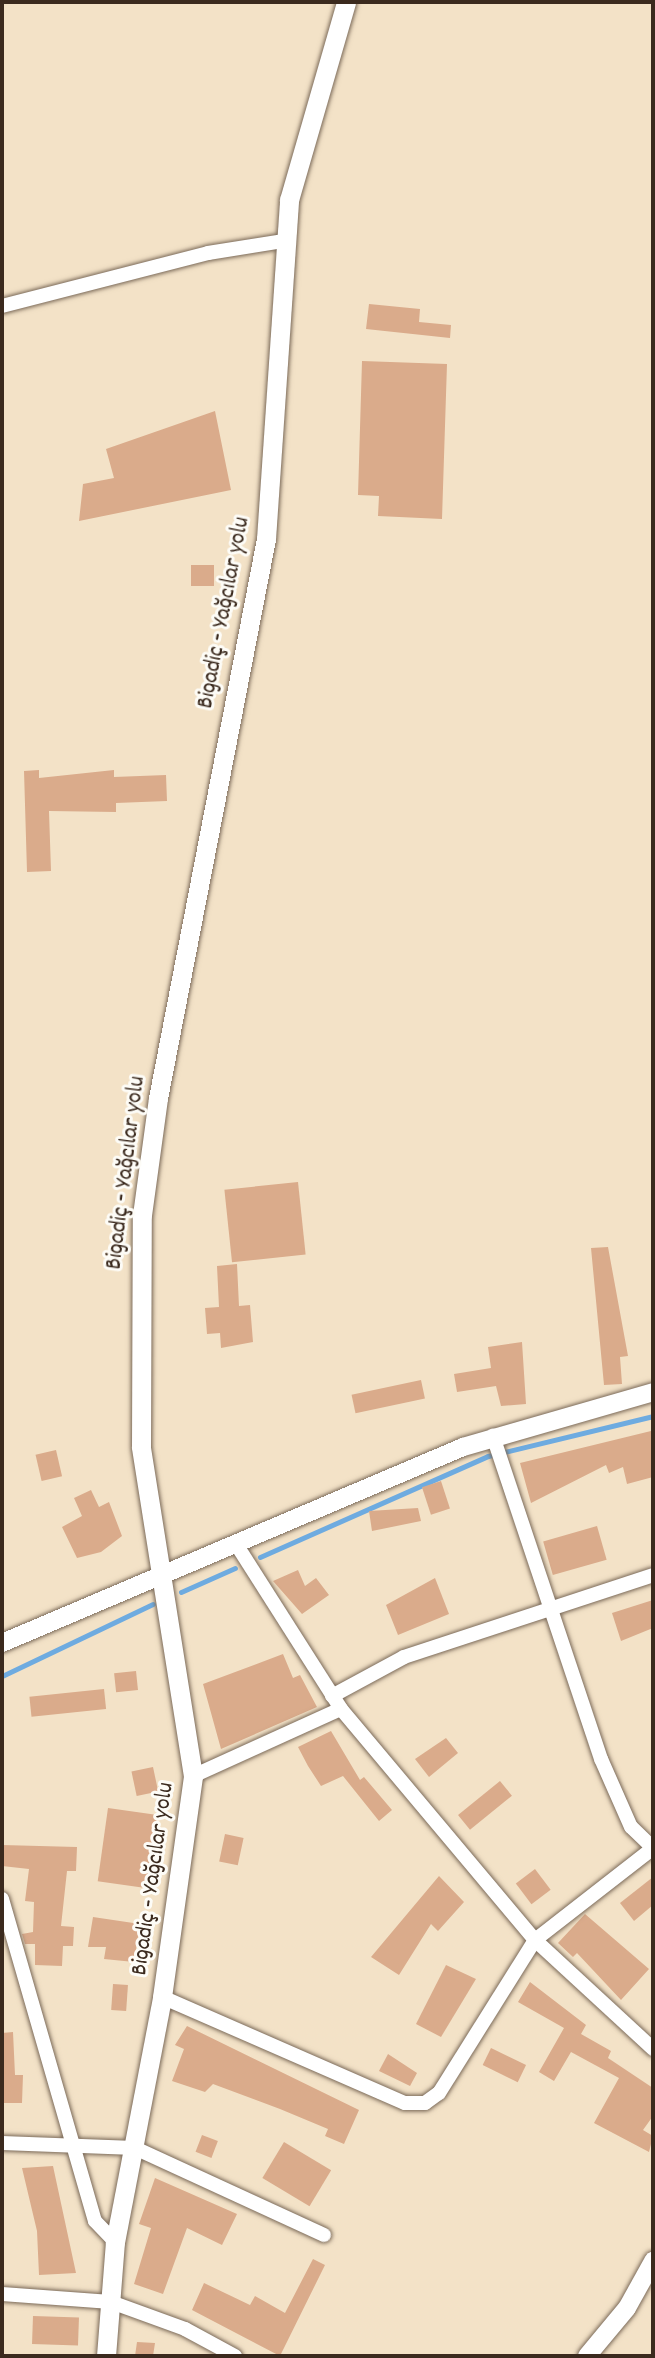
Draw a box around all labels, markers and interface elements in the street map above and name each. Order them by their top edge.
street label: Bigadiç - Yağcılar yolu [192,515,258,711]
street label: Bigadiç - Yağcılar yolu [101,1075,153,1271]
street label: Bigadiç - Yağcılar yolu [126,1781,182,1977]

